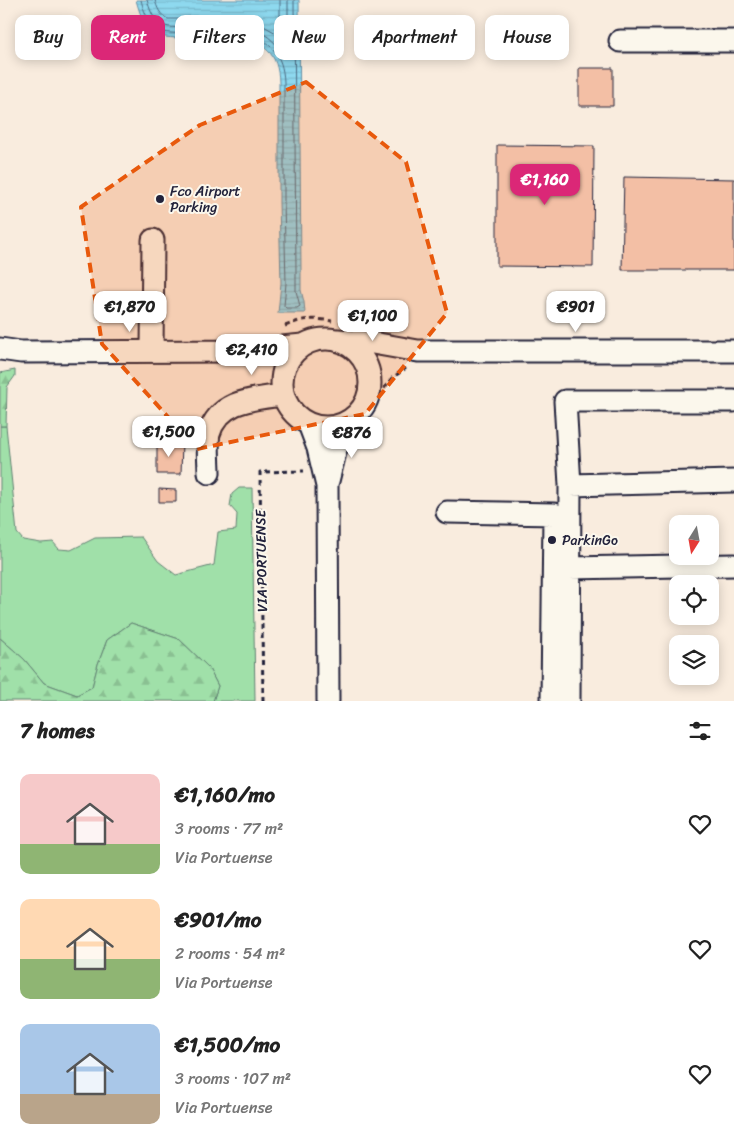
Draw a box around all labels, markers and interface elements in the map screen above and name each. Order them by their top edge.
chip: Buy [15,15,81,60]
chip: Rent [91,15,165,60]
chip: Filters [175,15,264,60]
chip: New [274,15,344,60]
chip: Apartment [354,15,475,60]
chip: House [485,15,569,60]
pin: €1,160 [504,164,586,206]
text: €1,160 [521,165,569,194]
place label: Fco Airport Parking [170,179,240,220]
marker: Fco Airport Parking [154,193,166,205]
pin: €1,870 [89,290,171,333]
pin: €901 [546,290,606,333]
text: €1,870 [105,292,155,321]
text: €901 [557,292,595,321]
pin: €1,100 [332,300,414,342]
text: €1,100 [349,301,397,330]
pin: €2,410 [211,334,293,376]
text: €2,410 [226,335,278,364]
pin: €1,500 [128,416,210,458]
pin: €876 [322,416,382,459]
text: €1,500 [143,417,195,446]
text: €876 [333,418,371,447]
street label: VIA PORTUENSE [248,508,275,612]
north arrow [669,515,719,565]
map controls [669,515,719,685]
place label: ParkinGo [562,528,618,553]
marker: ParkinGo [546,534,558,546]
button: locate [669,575,719,625]
button: layers [669,635,719,685]
text: 7 homes [20,712,95,750]
icon: filters [686,717,714,745]
text: €1,160/mo [175,776,275,814]
icon: home [60,794,120,854]
icon: heart [686,810,714,838]
text: 3 rooms · 77 m² [175,814,283,843]
text: Via Portuense [175,843,273,872]
text: €901/mo [175,901,261,939]
icon: home [60,919,120,979]
icon: heart [686,935,714,963]
text: 2 rooms · 54 m² [175,939,285,968]
text: Via Portuense [175,968,273,997]
text: €1,500/mo [175,1026,280,1064]
icon: home [60,1044,120,1104]
icon: heart [686,1060,714,1088]
text: 3 rooms · 107 m² [175,1064,291,1093]
text: Via Portuense [175,1093,273,1122]

